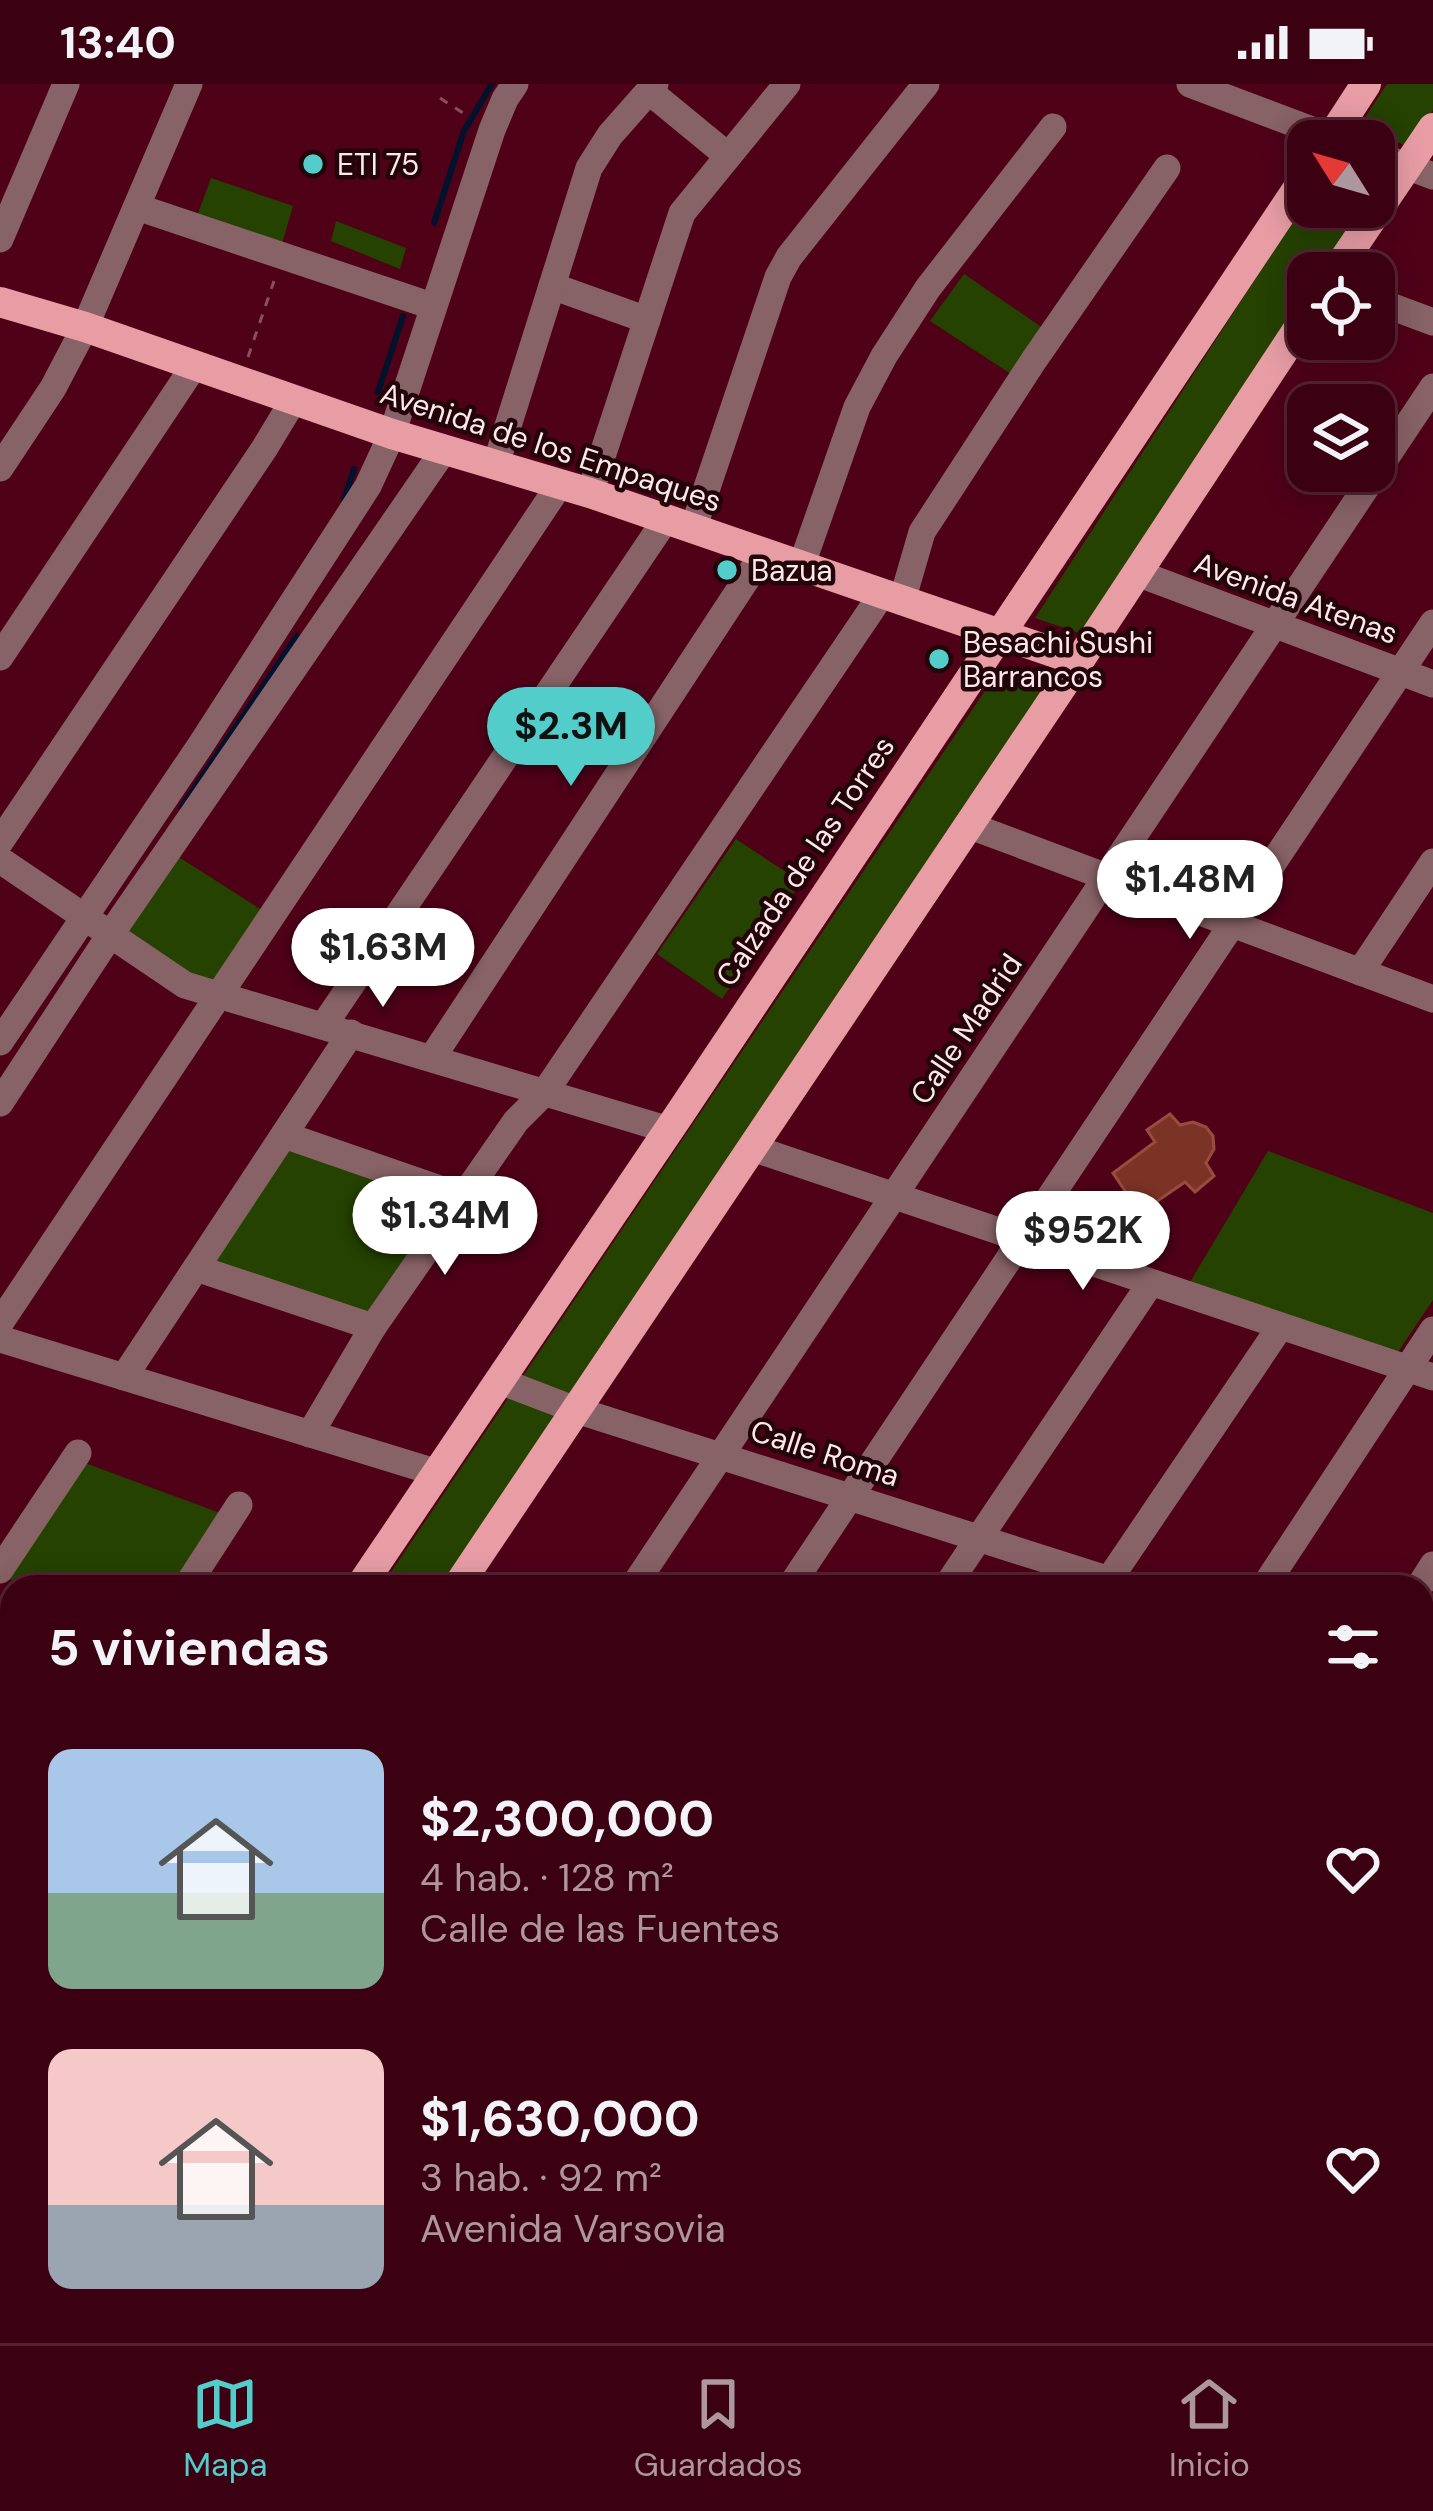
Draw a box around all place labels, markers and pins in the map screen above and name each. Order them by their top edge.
place label: ETI 75 [337,145,419,184]
marker: ETI 75 [300,151,326,177]
place label: Bazua [751,551,833,590]
marker: Bazua [714,557,740,583]
place label: Besachi Sushi Barrancos [963,623,1153,696]
marker: Besachi Sushi Barrancos [926,646,952,672]
pin: $2.3M [487,687,655,789]
pin: $1.48M [1092,840,1288,942]
pin: $1.63M [285,908,481,1010]
pin: $1.34M [347,1176,543,1278]
pin: $952K [999,1191,1167,1293]

